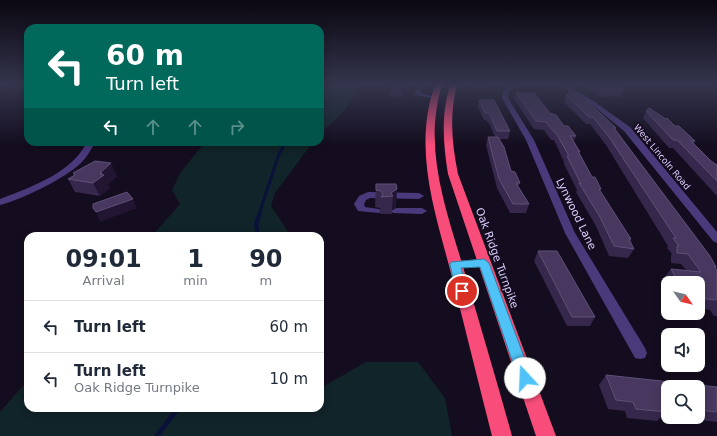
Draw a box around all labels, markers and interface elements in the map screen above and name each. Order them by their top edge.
text: 60 m [106,39,184,72]
icon: left [40,40,92,92]
text: Turn left [106,73,179,94]
icon: left [100,116,122,138]
icon: ahead [142,116,164,138]
icon: ahead [184,116,206,138]
icon: right [226,116,248,138]
street label: West Lincoln Road [632,122,692,192]
street label: Lynwood Lane [553,176,599,252]
street label: Oak Ridge Turnpike [473,206,521,310]
text: 09:01 [65,245,142,273]
text: 1 [187,245,204,273]
text: 90 [249,245,283,273]
text: Arrival [82,273,125,288]
text: min [183,273,208,288]
text: m [260,273,272,288]
pin [445,274,479,308]
north arrow [661,276,705,320]
map controls [661,276,705,424]
icon: arrive [451,280,473,302]
icon: left [40,316,62,338]
text: Turn left [74,318,146,336]
text: 60 m [270,318,308,336]
button: sound [661,328,705,372]
position arrow [504,357,546,399]
text: Turn left [74,362,146,380]
icon: left [40,368,62,390]
text: 10 m [270,370,308,388]
text: Oak Ridge Turnpike [74,380,200,395]
button: search [661,380,705,424]

